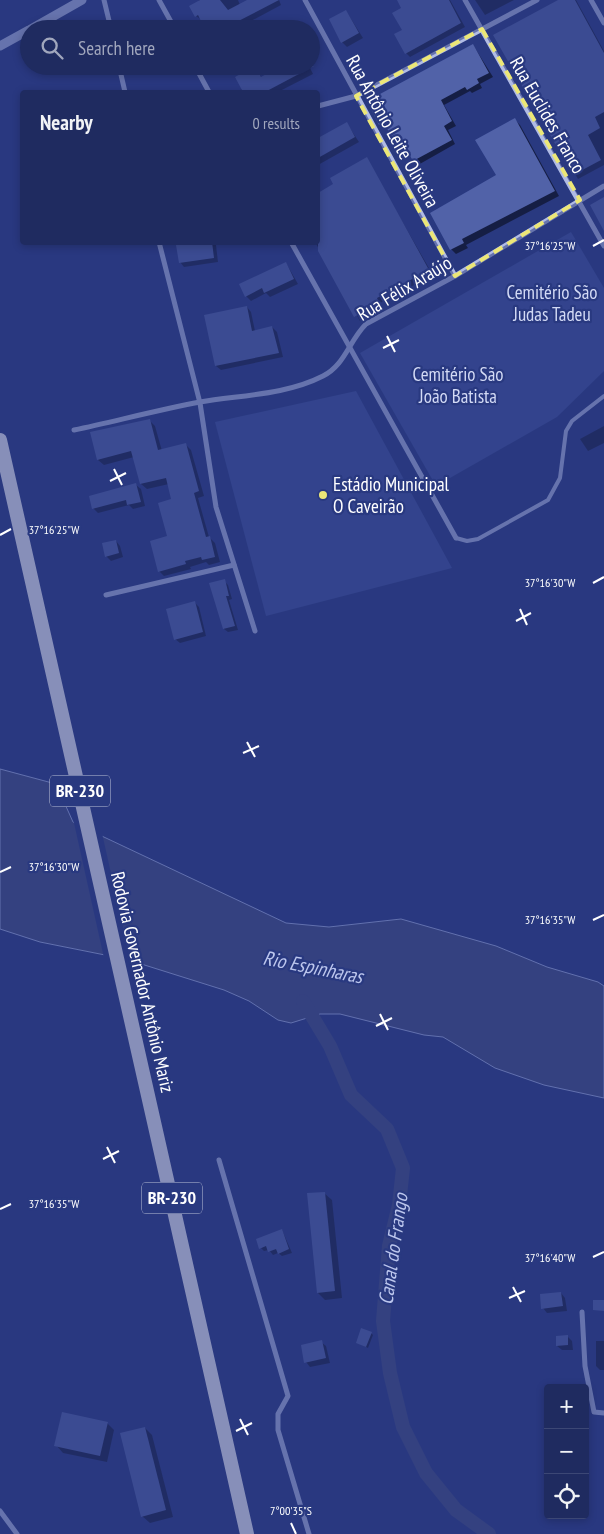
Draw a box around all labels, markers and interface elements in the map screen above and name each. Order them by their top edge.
search box [20,20,320,75]
icon: search [38,34,66,62]
text: Search here [78,36,155,60]
street label: Rua Antônio Leite Oliveira [341,50,445,212]
street label: Rua Euclides Franco [505,52,591,178]
text: Nearby [40,109,93,136]
text: 0 results [253,113,300,133]
text: 37°16'25"W [525,238,575,253]
street label: Rua Félix Araújo [352,250,456,326]
park label: Cemitério São Judas Tadeu [507,280,597,326]
park label: Cemitério São João Batista [413,362,503,408]
place label: Estádio Municipal O Caveirão [333,472,450,518]
marker: Estádio Municipal O Caveirão [317,489,329,501]
text: 37°16'25"W [29,522,79,537]
text: 37°16'30"W [525,575,575,590]
road number: BR-230 [50,776,110,806]
text: 37°16'30"W [29,859,79,874]
street label: Rodovia Governador Antônio Mariz [106,869,180,1095]
text: 37°16'35"W [525,912,575,927]
water label: Rio Espinharas [261,945,367,990]
road number: BR-230 [142,1182,202,1214]
water label: Canal do Frango [372,1190,414,1306]
text: 37°16'35"W [29,1196,79,1211]
text: 37°16'40"W [525,1250,575,1265]
map controls [544,1384,589,1519]
button: + [544,1384,589,1429]
button: − [544,1429,589,1474]
button: locate [544,1474,589,1519]
text: 7°00'35"S [270,1503,312,1518]

